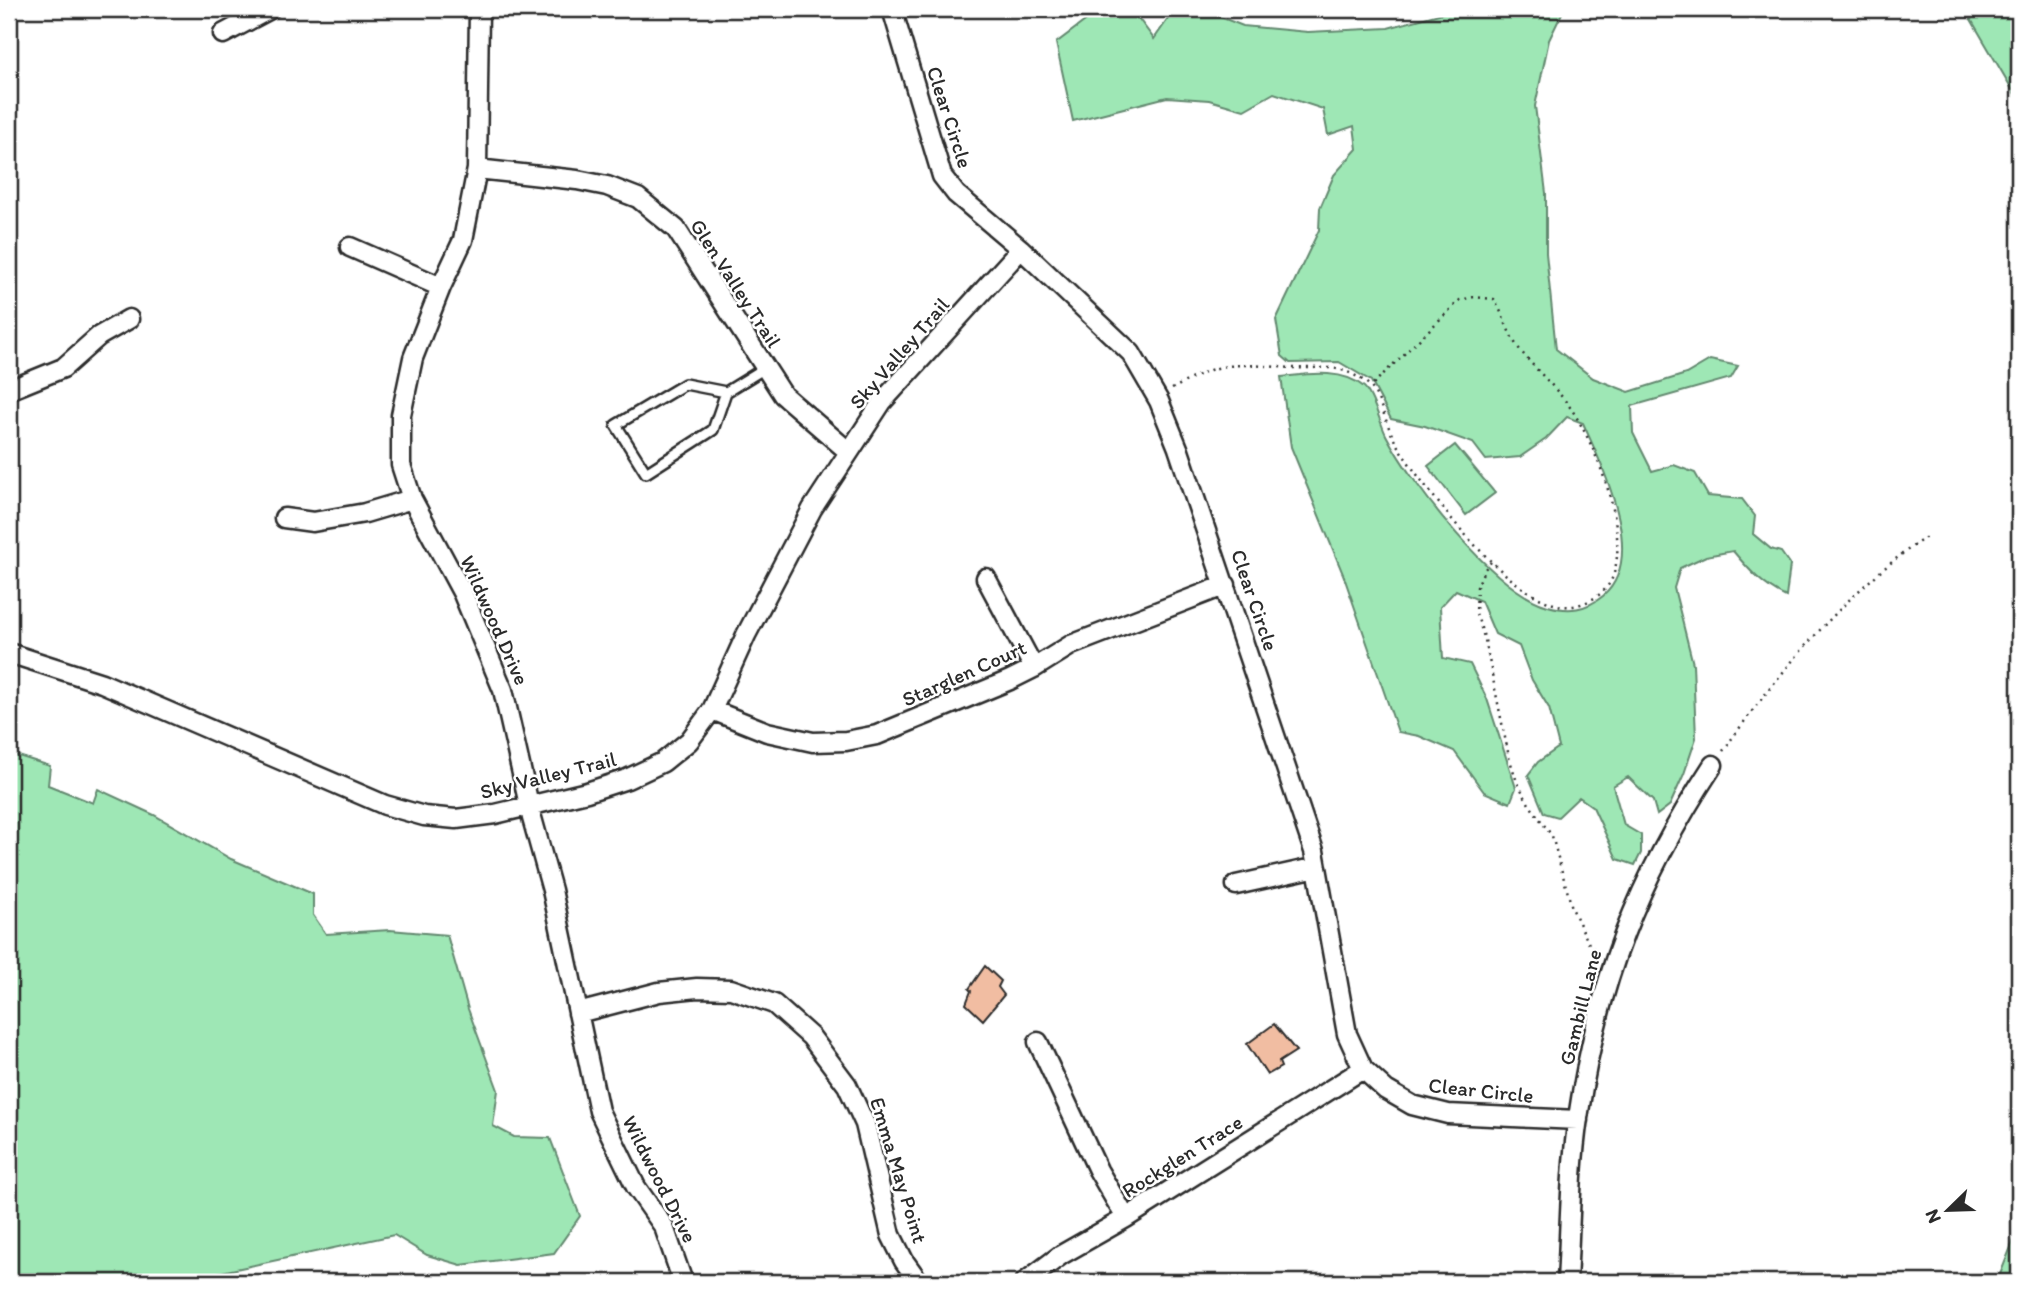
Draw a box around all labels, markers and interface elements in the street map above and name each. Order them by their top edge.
street label: Clear Circle [922,63,978,171]
street label: Glen Valley Trail [685,214,787,352]
street label: Sky Valley Trail [844,292,954,414]
street label: Clear Circle [1226,546,1284,654]
street label: Wildwood Drive [455,551,535,689]
street label: Starglen Court [898,634,1030,712]
street label: Sky Valley Trail [477,746,619,804]
street label: Gambill Lane [1554,946,1606,1068]
street label: Clear Circle [1427,1072,1535,1108]
street label: Emma May Point [865,1094,933,1246]
street label: Rockglen Trace [1117,1109,1247,1203]
street label: Wildwood Drive [617,1111,703,1247]
north arrow [1912,1176,1982,1246]
text: N [1920,1206,1946,1227]

